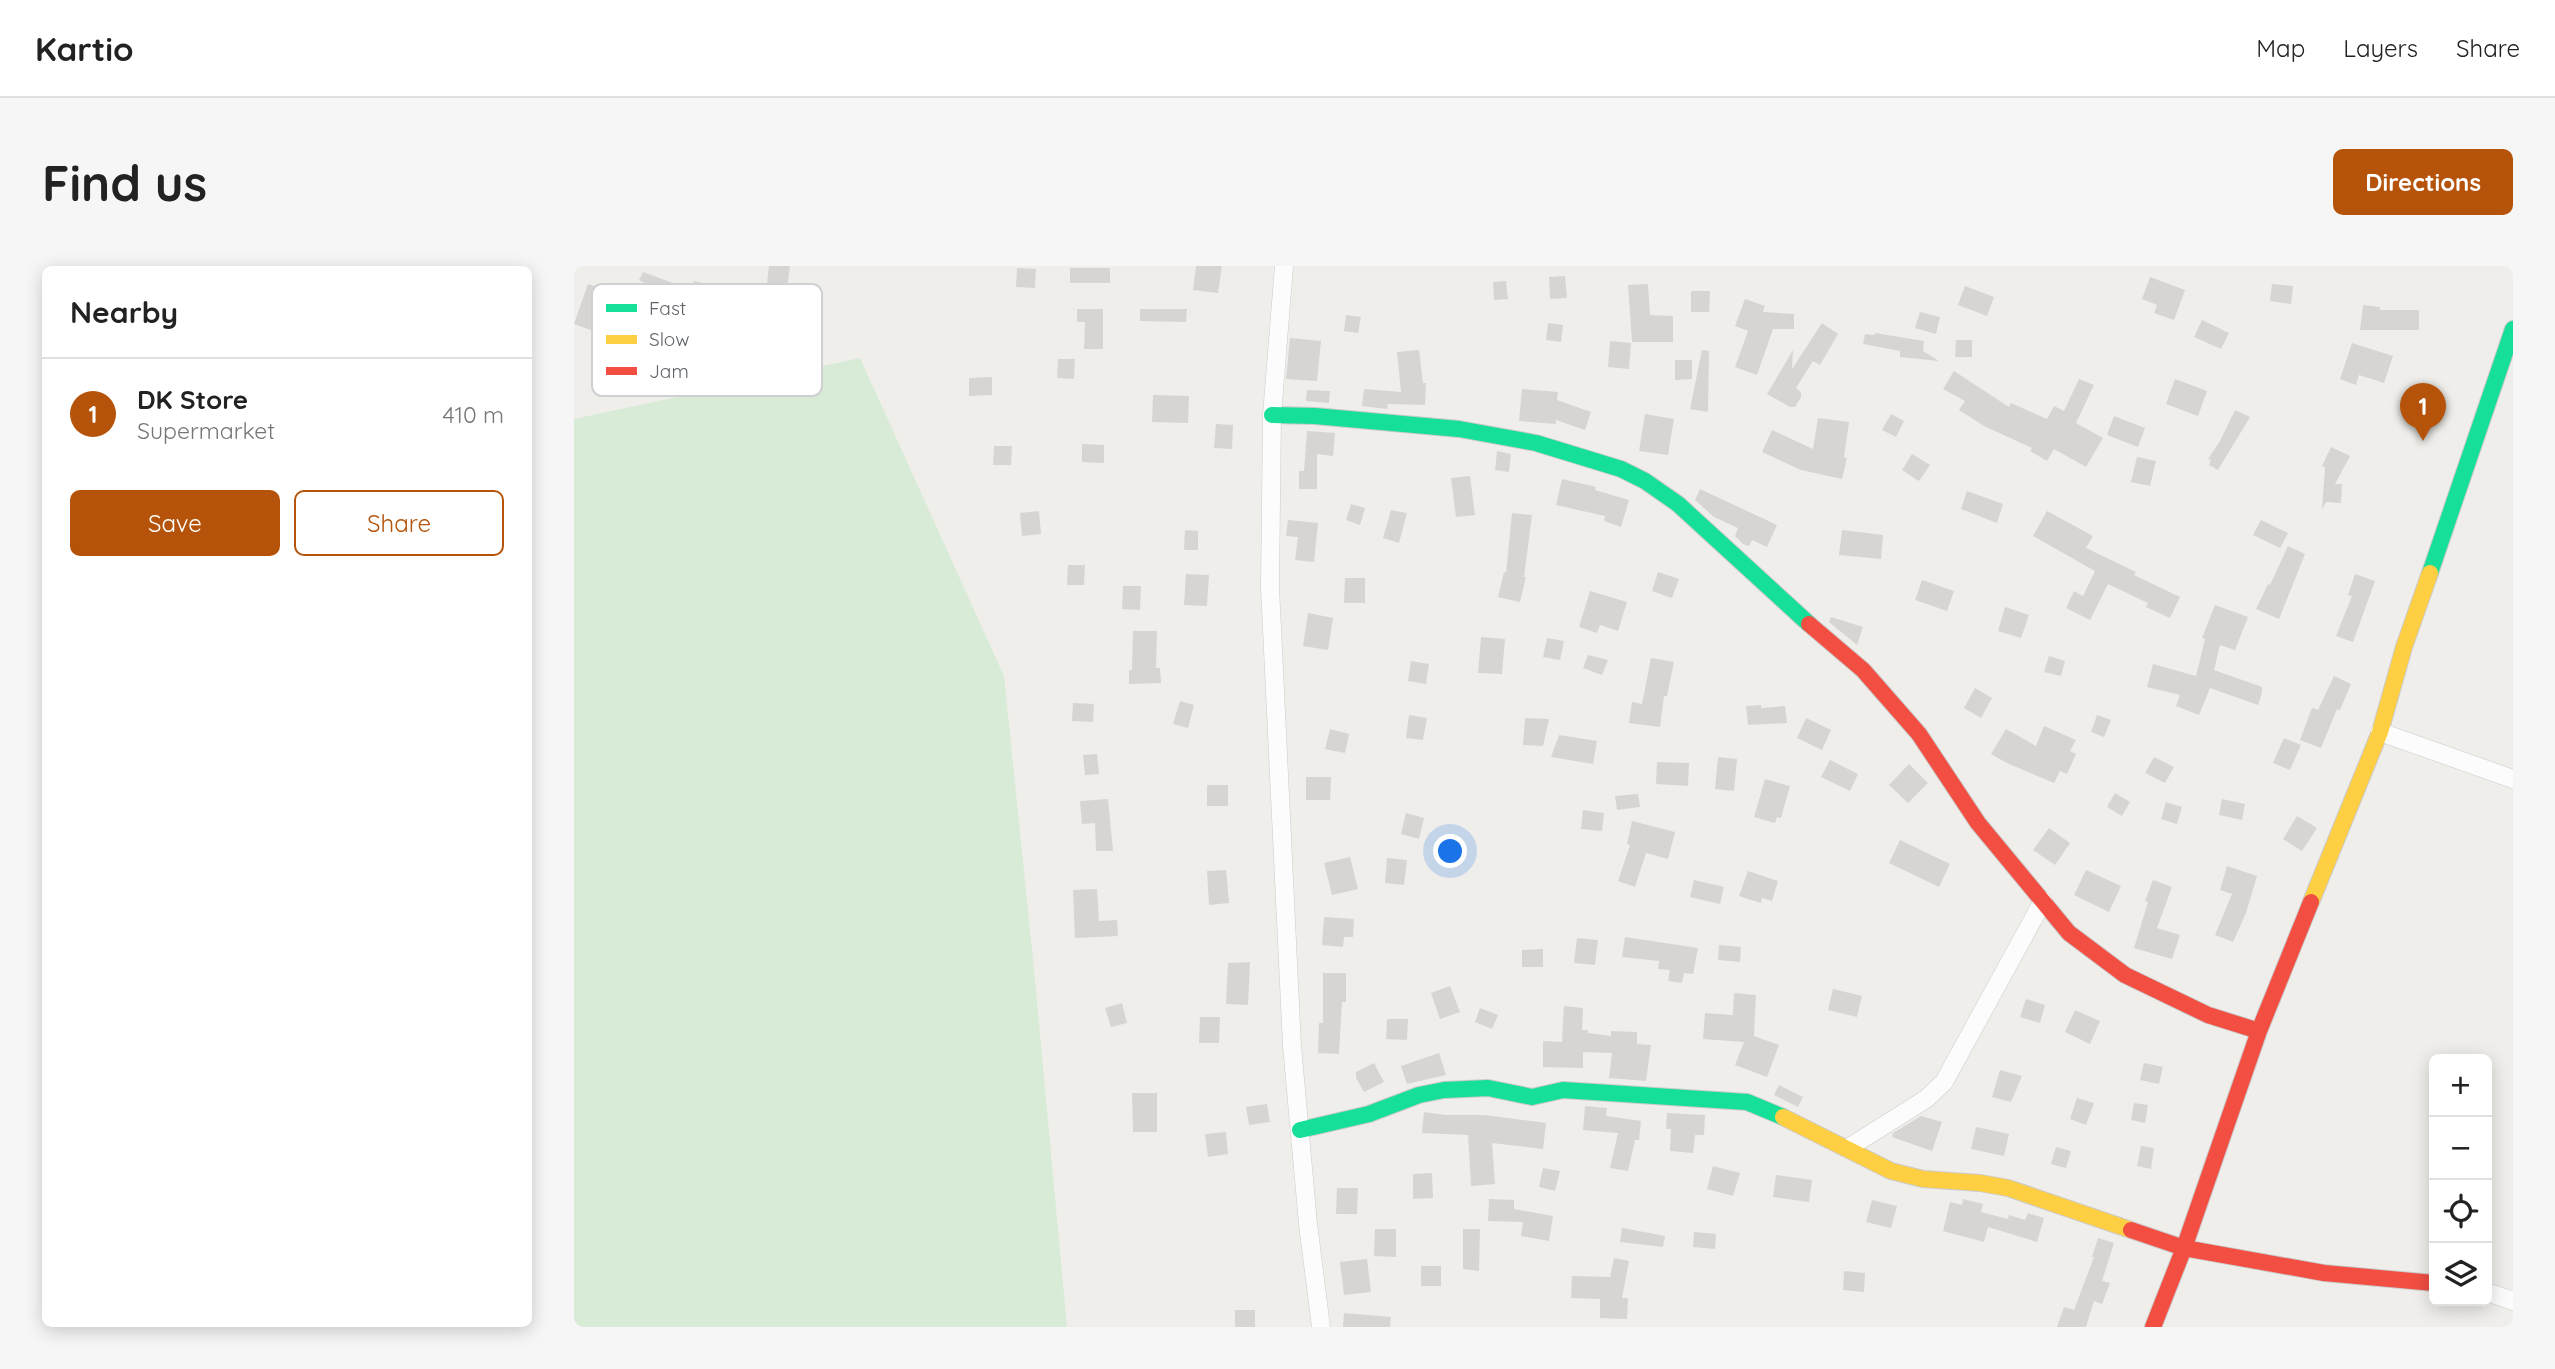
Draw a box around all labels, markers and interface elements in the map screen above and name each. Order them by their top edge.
text: Kartio [35,28,134,69]
text: Map [2256,33,2305,63]
text: Layers [2343,33,2418,63]
text: Share [2456,33,2520,63]
button: Directions [2333,149,2513,215]
text: Find us [42,152,207,213]
legend [592,284,822,396]
text: Nearby [70,293,178,331]
text: Fast [649,296,686,320]
text: Slow [649,327,690,351]
text: Jam [649,359,689,383]
text: DK Store [137,383,248,416]
pin: 1 [2400,383,2446,441]
text: 1 [89,400,97,429]
text: 410 m [443,400,504,429]
text: Supermarket [137,416,275,445]
button: Save [70,490,280,556]
button: Share [294,490,504,556]
your location [1433,834,1467,868]
map controls [2429,1054,2492,1306]
button: + [2429,1054,2492,1117]
button: − [2429,1117,2492,1180]
button: locate [2429,1180,2492,1243]
button: layers [2429,1243,2492,1306]

